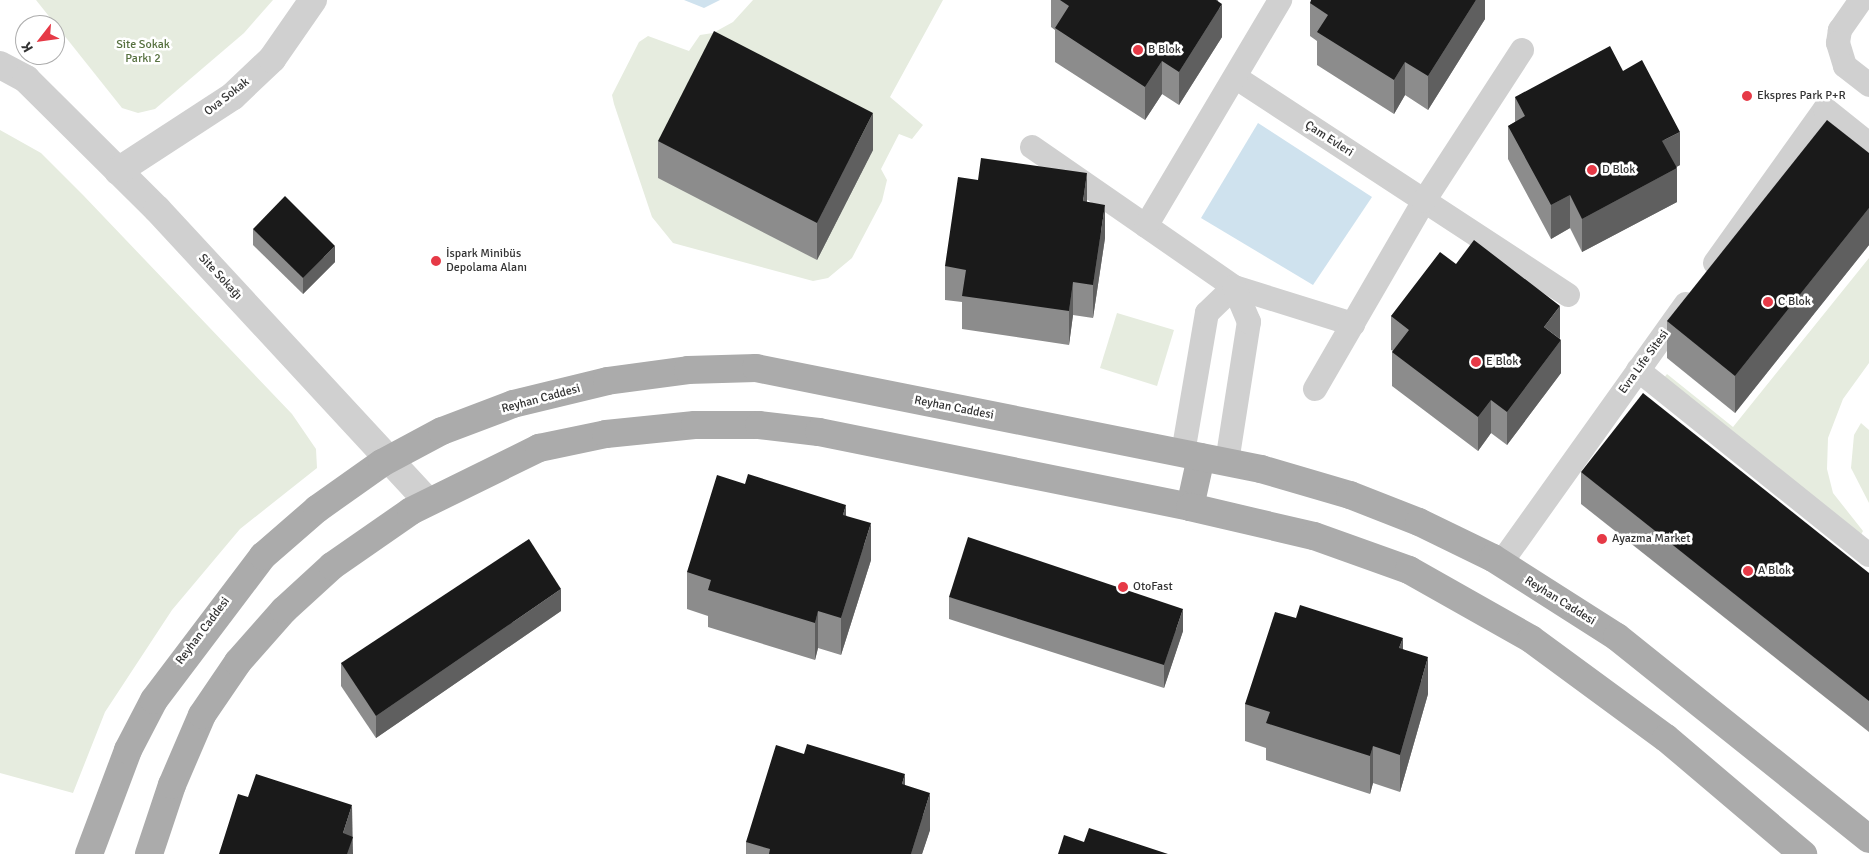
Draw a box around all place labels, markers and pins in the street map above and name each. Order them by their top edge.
place label: B Blok [1148,43,1181,57]
marker: B Blok [1132,44,1144,56]
place label: Ekspres Park P+R [1757,89,1846,103]
marker: Ekspres Park P+R [1741,90,1753,102]
place label: D Blok [1602,163,1635,177]
marker: D Blok [1586,164,1598,176]
place label: İspark Minibüs Depolama Alanı [446,247,527,275]
marker: İspark Minibüs Depolama Alanı [430,255,442,267]
place label: C Blok [1778,295,1811,309]
marker: C Blok [1762,296,1774,308]
place label: E Blok [1486,355,1518,369]
marker: E Blok [1470,356,1482,368]
place label: Ayazma Market [1612,532,1691,546]
marker: Ayazma Market [1596,533,1608,545]
place label: A Blok [1758,564,1791,578]
marker: A Blok [1742,565,1754,577]
place label: OtoFast [1133,580,1173,594]
marker: OtoFast [1117,581,1129,593]

